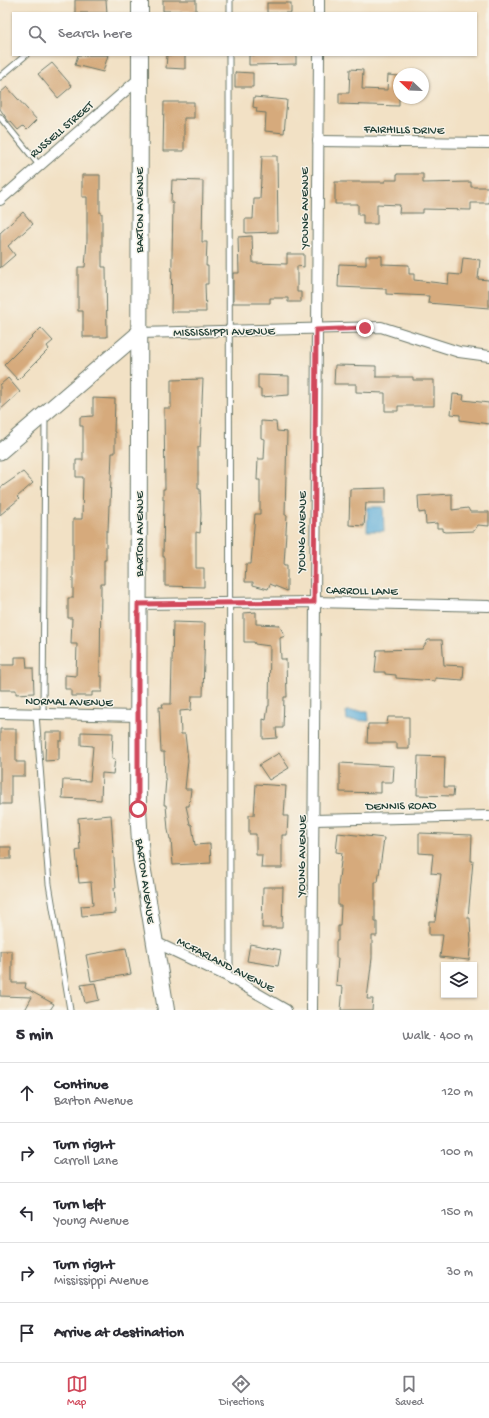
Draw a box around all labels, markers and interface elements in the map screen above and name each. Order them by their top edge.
search box [12,12,477,56]
icon: search [26,23,48,45]
text: Search here [58,25,132,43]
north arrow [393,68,429,104]
street label: RUSSELL STREET [28,98,98,162]
street label: FAIRHILLS DRIVE [363,123,445,139]
street label: BARTON AVENUE [134,167,148,254]
street label: YOUNG AVENUE [299,167,313,250]
route end [356,319,374,337]
street label: MISSISSIPPI AVENUE [173,325,276,341]
street label: BARTON AVENUE [134,491,148,578]
street label: YOUNG AVENUE [295,491,311,574]
street label: CARROLL LANE [326,584,399,600]
street label: NORMAL AVENUE [25,695,113,711]
street label: DENNIS ROAD [365,799,437,815]
route start [129,800,147,818]
street label: YOUNG AVENUE [295,815,311,898]
street label: BARTON AVENUE [131,837,157,925]
street label: MCFARLAND AVENUE [174,935,277,997]
map controls [441,962,477,998]
button: layers [441,962,477,998]
text: 5 min [16,1026,53,1046]
text: Walk · 400 m [403,1029,473,1044]
text: Continue [54,1076,108,1094]
icon: ahead [16,1082,38,1104]
text: 120 m [442,1085,473,1100]
text: Barton Avenue [54,1094,133,1109]
text: Turn right [54,1136,114,1154]
icon: right [16,1142,38,1164]
text: 100 m [441,1145,473,1160]
text: Carroll Lane [54,1154,118,1169]
text: Turn left [54,1196,105,1214]
icon: left [16,1202,38,1224]
text: 150 m [441,1205,473,1220]
text: Young Avenue [54,1214,129,1229]
text: Turn right [54,1256,114,1274]
icon: right [16,1262,38,1284]
text: 30 m [447,1265,473,1280]
text: Mississippi Avenue [54,1274,148,1289]
icon: arrive [16,1322,38,1344]
text: Arrive at destination [54,1324,184,1342]
tab: Map [66,1373,88,1409]
tab: Directions [219,1373,264,1409]
tab: Saved [395,1373,423,1409]

